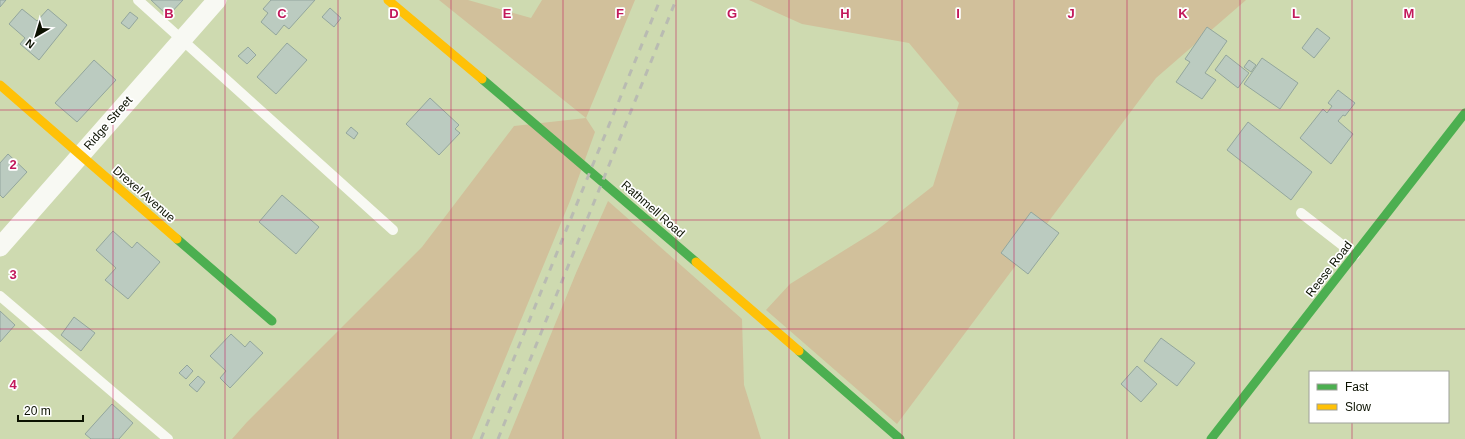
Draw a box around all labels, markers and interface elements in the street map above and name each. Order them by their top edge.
text: B [164,6,174,21]
text: C [277,6,287,21]
text: D [389,6,399,21]
text: E [503,6,512,21]
text: F [616,6,624,21]
text: G [727,6,737,21]
text: H [840,6,850,21]
text: I [956,6,960,21]
text: J [1067,6,1075,21]
text: K [1178,6,1188,21]
text: L [1292,6,1300,21]
text: M [1404,6,1414,21]
north arrow [16,16,56,56]
text: N [23,37,37,51]
street label: Ridge Street [81,93,136,153]
text: 2 [9,157,17,172]
street label: Drexel Avenue [110,163,178,225]
street label: Rathmell Road [618,178,688,240]
street label: Reese Road [1303,238,1355,300]
text: 3 [9,267,17,282]
legend [1309,371,1449,423]
text: 4 [9,377,17,392]
text: Fast [1345,380,1369,394]
scale bar [18,397,83,423]
text: Slow [1345,400,1371,414]
text: 20 m [24,404,51,418]

